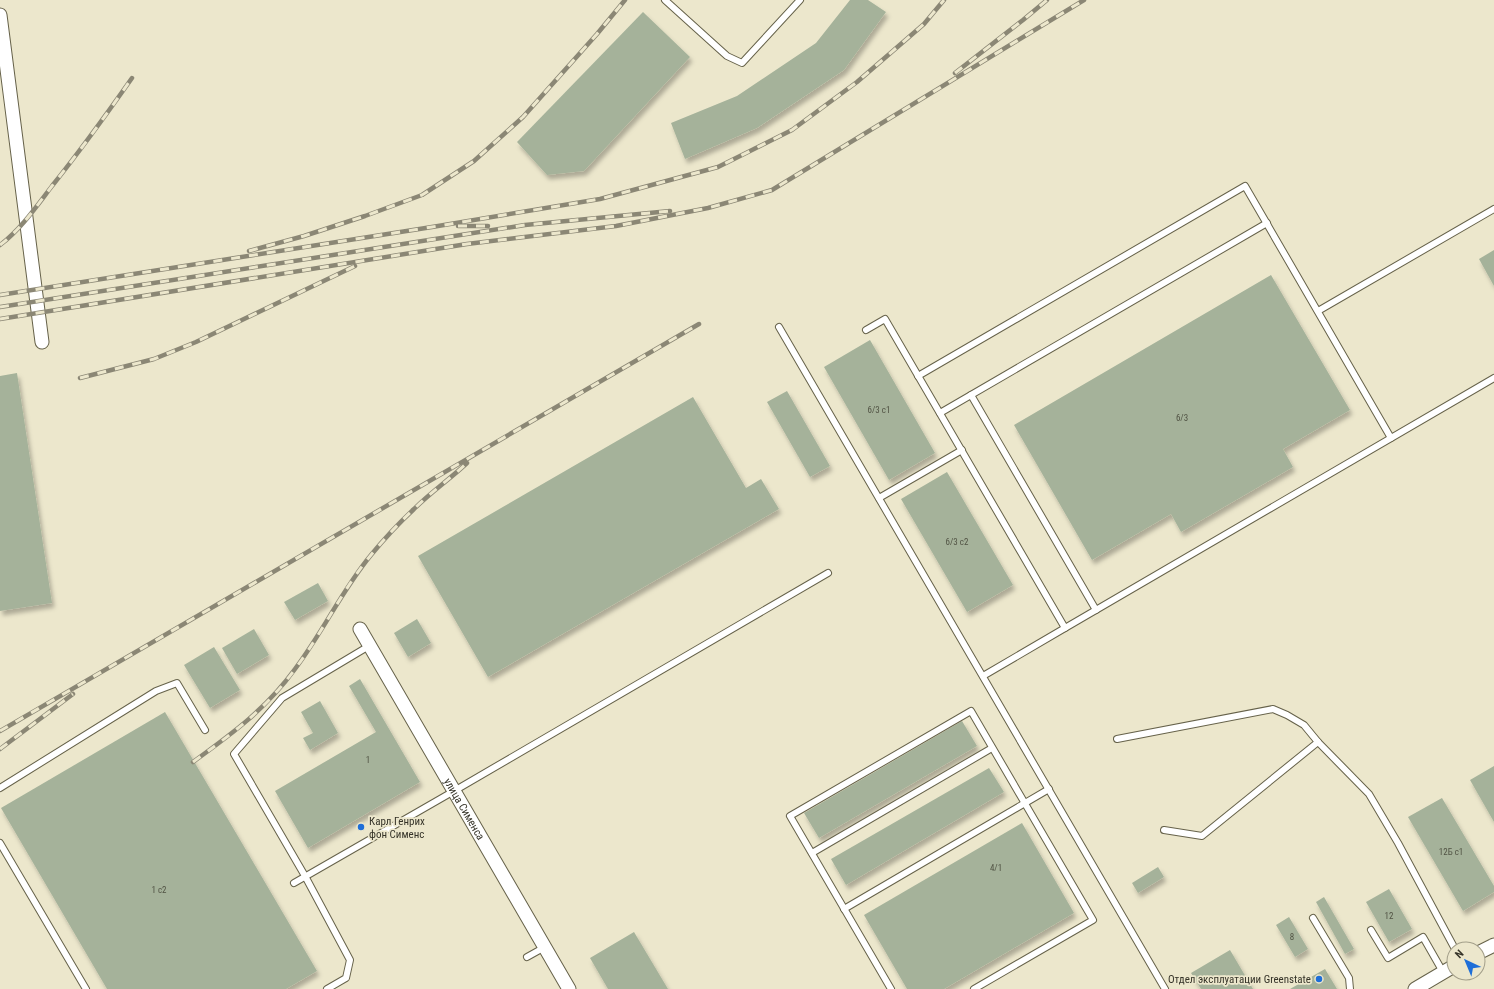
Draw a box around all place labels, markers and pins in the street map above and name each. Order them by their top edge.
place label: Карл Генрих фон Сименс [369,815,425,841]
marker: Карл Генрих фон Сименс [356,822,366,832]
place label: Отдел эксплуатации Greenstate [1168,973,1311,986]
marker: Отдел эксплуатации Greenstate [1314,974,1324,984]

